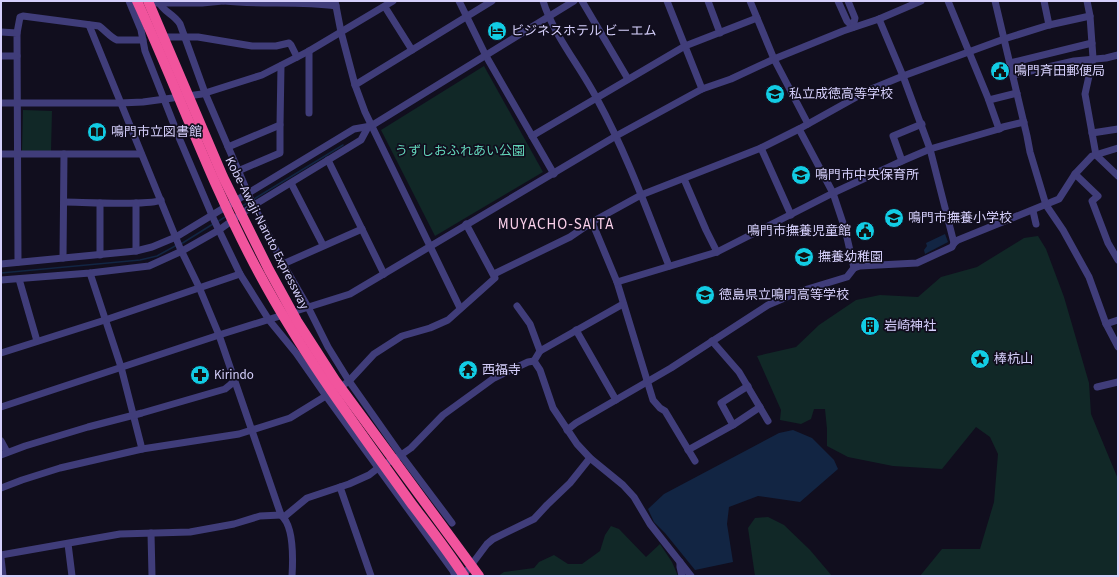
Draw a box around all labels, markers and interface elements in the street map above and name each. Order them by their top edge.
hotel icon: ビジネスホテル ビーエム [486,20,508,42]
place label: ビジネスホテル ビーエム [511,22,657,40]
public building icon: 鳴門斉田郵便局 [989,60,1011,82]
place label: 鳴門斉田郵便局 [1014,62,1105,80]
school or university icon: 私立成徳高等学校 [764,83,786,105]
place label: 私立成徳高等学校 [789,85,893,103]
library icon: 鳴門市立図書館 [86,121,108,143]
place label: 鳴門市立図書館 [111,123,202,141]
park label: うずしおふれあい公園 [395,142,525,160]
street label: Kobe-Awaji-Naruto Expressway [221,154,313,312]
school or university icon: 鳴門市中央保育所 [790,164,812,186]
place label: 鳴門市中央保育所 [815,166,919,184]
school or university icon: 鳴門市撫養小学校 [883,207,905,229]
place label: 鳴門市撫養小学校 [908,209,1012,227]
district label: MUYACHO-SAITA [498,214,614,235]
public building icon: 鳴門市撫養児童館 [854,220,876,242]
place label: 鳴門市撫養児童館 [747,222,851,240]
school or university icon: 撫養幼稚園 [793,246,815,268]
place label: 撫養幼稚園 [818,248,883,266]
school or university icon: 徳島県立鳴門高等学校 [694,284,716,306]
place label: 徳島県立鳴門高等学校 [719,286,849,304]
building icon: 岩崎神社 [859,315,881,337]
place label: 岩崎神社 [884,317,936,335]
place icon: 棒杭山 [969,348,991,370]
place label: 棒杭山 [994,350,1033,368]
temple icon: 西福寺 [457,359,479,381]
place label: 西福寺 [482,361,521,379]
pharmacy icon: Kirindo [189,364,211,386]
place label: Kirindo [214,366,254,384]

